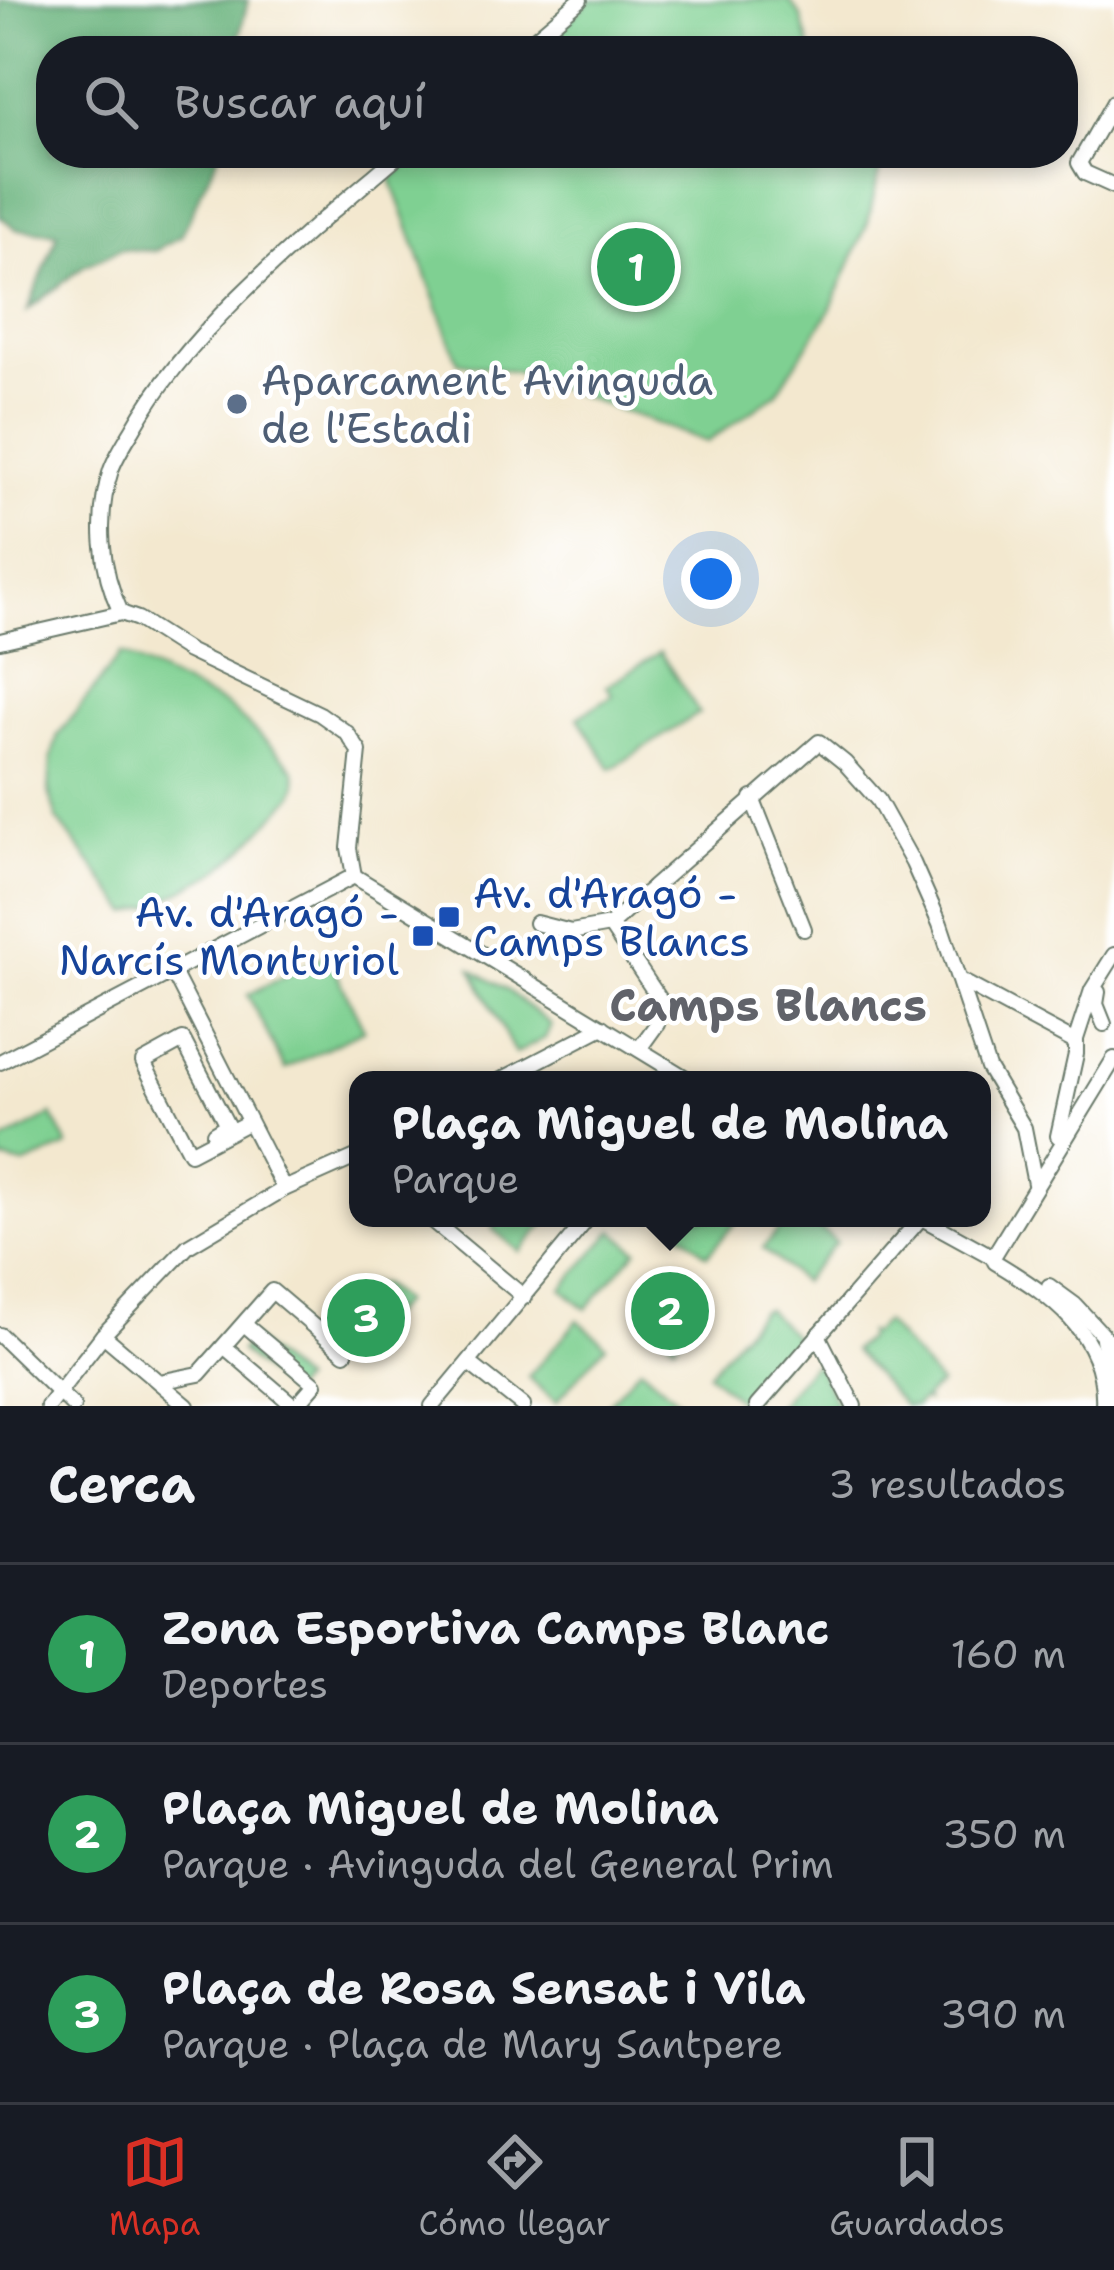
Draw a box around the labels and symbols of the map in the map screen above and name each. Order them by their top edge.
pin: 1 [597,222,675,312]
place label: Aparcament Avinguda de l'Estadi [261,352,713,456]
marker: Aparcament Avinguda de l'Estadi [224,391,250,417]
your location [681,549,741,609]
place label: Av. d'Aragó - Camps Blancs [473,865,750,969]
place label: Av. d'Aragó - Narcís Monturiol [58,884,399,988]
marker: Av. d'Aragó - Camps Blancs [436,904,462,930]
marker: Av. d'Aragó - Narcís Monturiol [410,923,436,949]
district label: Camps Blancs [609,975,927,1035]
pin: 2 [631,1266,709,1356]
pin: 3 [327,1273,405,1363]

